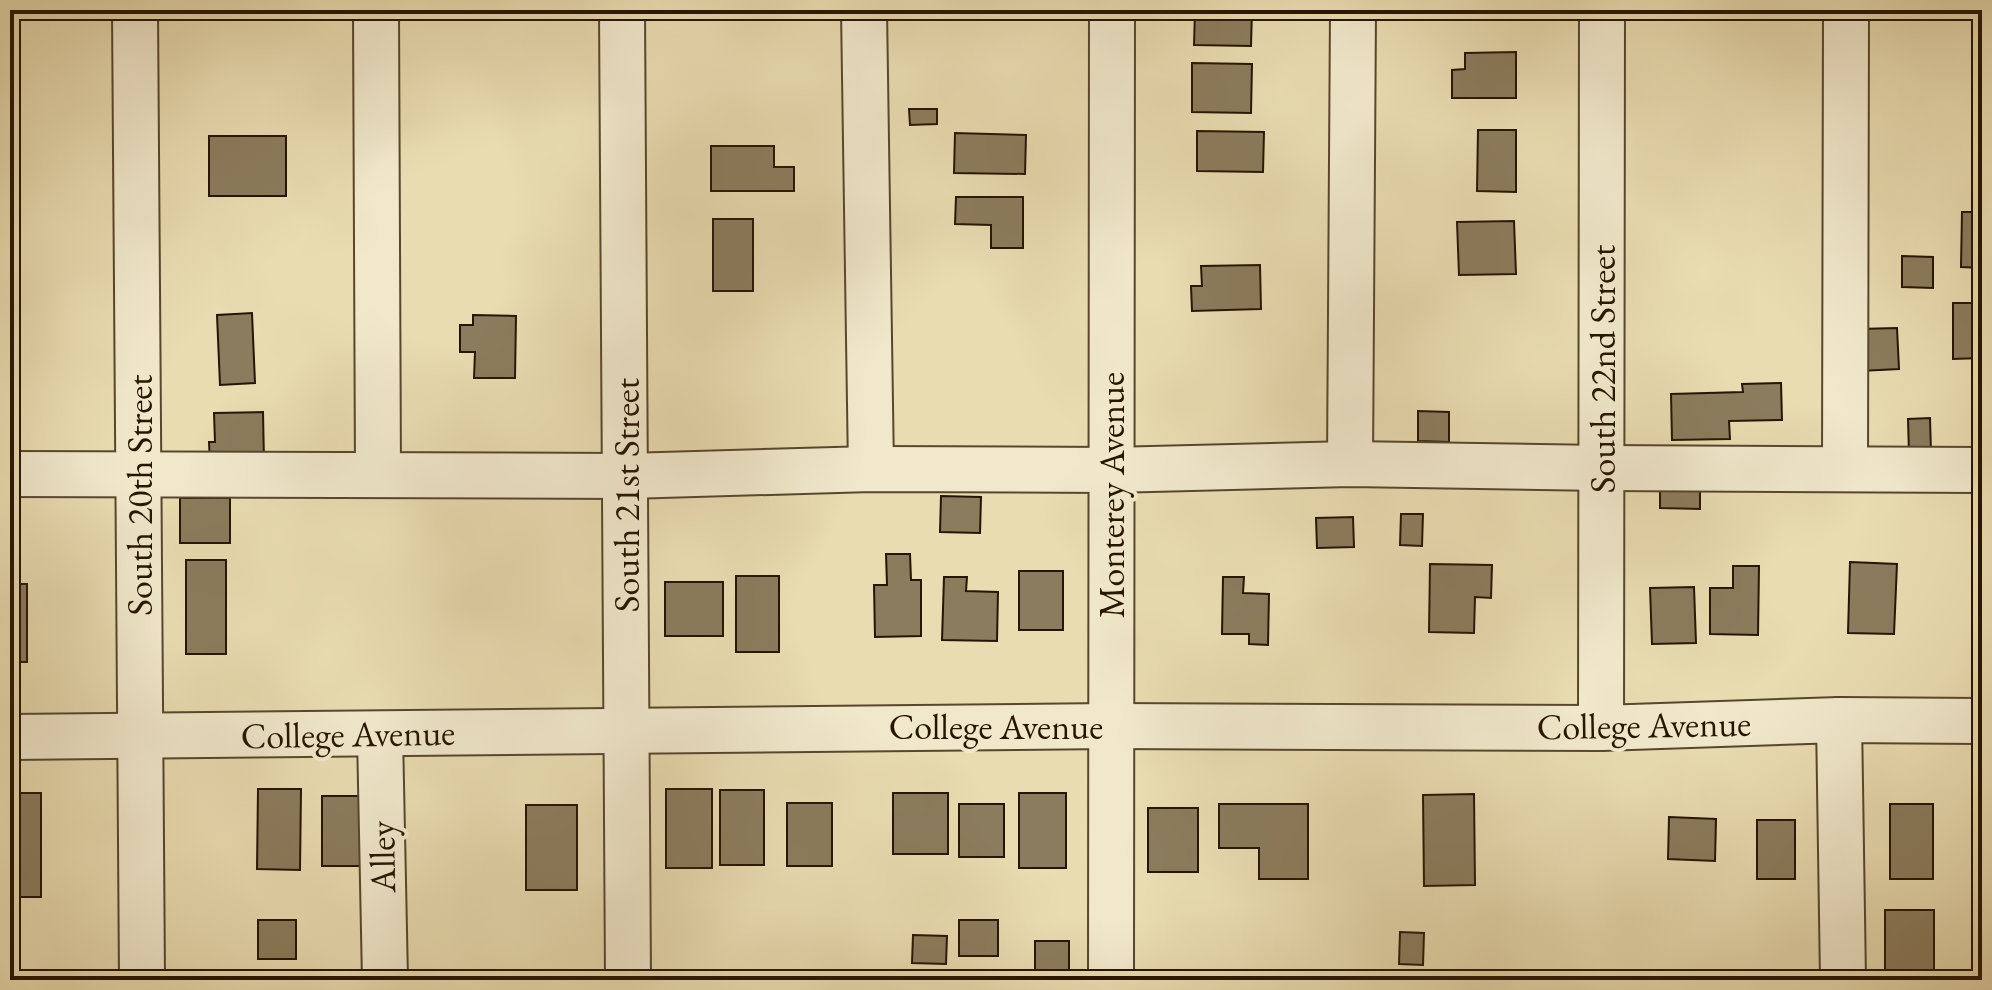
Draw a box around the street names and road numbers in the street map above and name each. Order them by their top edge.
street label: South 22nd Street [1579,244,1626,493]
street label: Monterey Avenue [1088,372,1135,618]
street label: South 20th Street [116,374,163,616]
street label: South 21st Street [603,377,650,612]
street label: College Avenue [1536,700,1752,750]
street label: College Avenue [889,703,1103,750]
street label: College Avenue [240,709,456,759]
street label: Alley [358,820,406,894]

